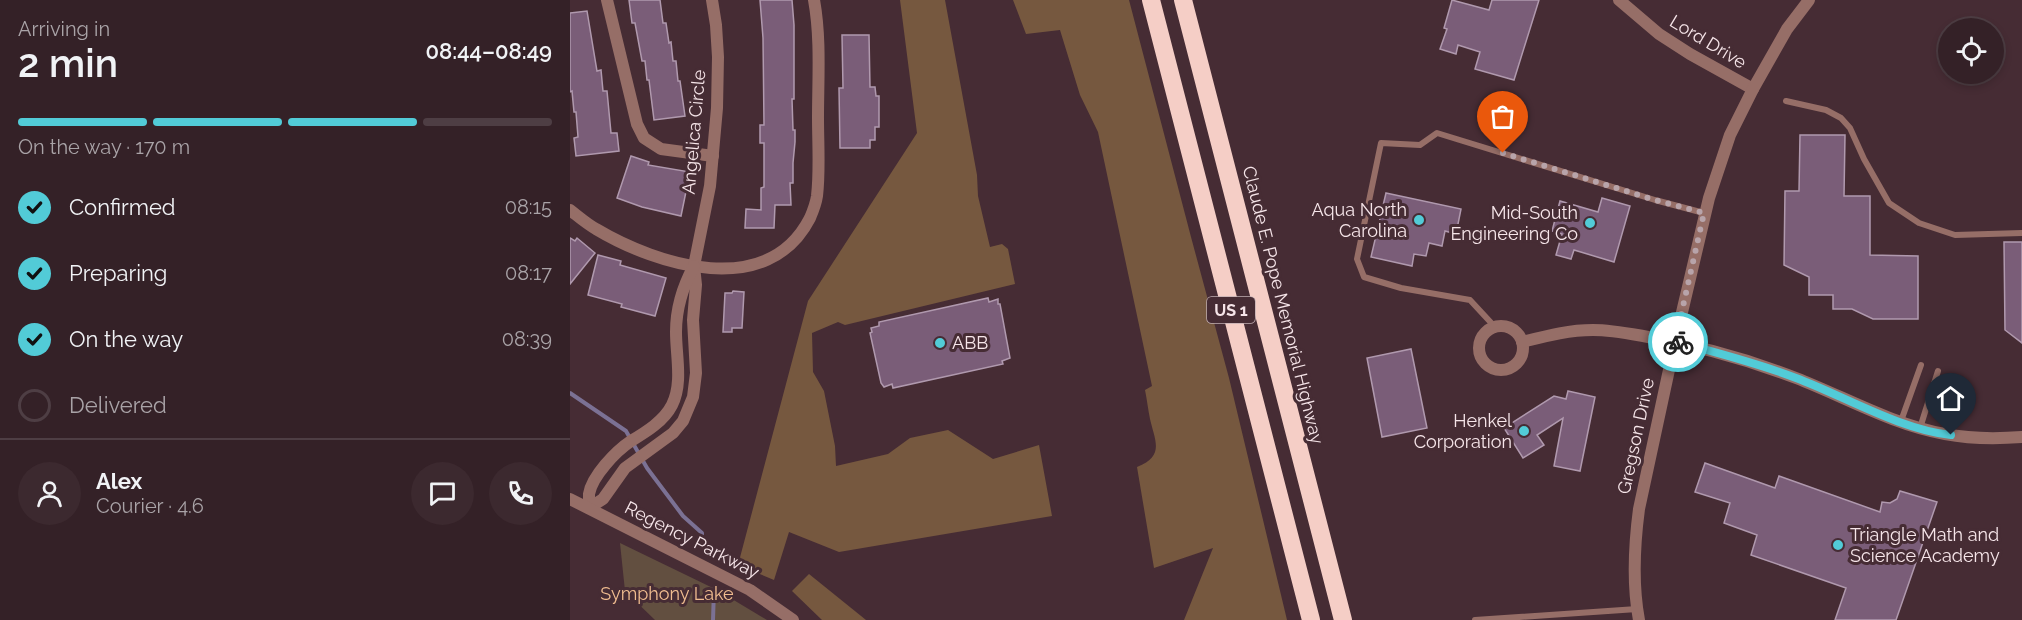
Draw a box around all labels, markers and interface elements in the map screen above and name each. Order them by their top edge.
street label: Lord Drive [1666,10,1751,73]
text: Arriving in [18,17,110,41]
map controls [1938,18,2004,84]
button: locate [1938,18,2004,84]
text: 08:44–08:49 [426,38,552,64]
text: 2 min [18,40,118,86]
street label: Angelica Circle [678,68,709,195]
pin [1477,91,1528,153]
icon: bag [1486,100,1519,133]
text: On the way · 170 m [18,135,190,159]
street label: Claude E. Pope Memorial Highway [1239,164,1328,446]
icon: check [18,191,51,224]
text: Confirmed [69,194,176,220]
text: 08:15 [505,195,552,219]
place label: Aqua North Carolina [1312,199,1407,241]
place label: Mid-South Engineering Co [1450,202,1578,244]
marker: Aqua North Carolina [1412,213,1426,227]
marker: Mid-South Engineering Co [1583,216,1597,230]
icon: check [18,257,51,290]
text: Preparing [69,260,167,286]
text: 08:17 [505,261,552,285]
road number: US 1 [1207,297,1255,323]
courier [1648,312,1708,372]
icon: check [18,323,51,356]
text: On the way [69,326,183,352]
icon: bike [1662,326,1695,359]
text: 08:39 [502,327,552,351]
place label: ABB [952,332,988,353]
marker: ABB [933,336,947,350]
pin [1925,373,1976,435]
street label: Gregson Drive [1613,376,1658,496]
icon: home [1934,382,1967,415]
text: Delivered [69,392,167,418]
place label: Henkel Corporation [1414,410,1512,452]
marker: Henkel Corporation [1517,424,1531,438]
button: person [18,462,81,525]
button: chat [411,462,474,525]
button: phone [489,462,552,525]
text: Alex [96,468,142,494]
text: Courier · 4.6 [96,494,204,518]
street label: Regency Parkway [621,497,763,583]
place label: Triangle Math and Science Academy [1850,524,2000,566]
marker: Triangle Math and Science Academy [1831,538,1845,552]
park label: Symphony Lake [600,583,734,604]

